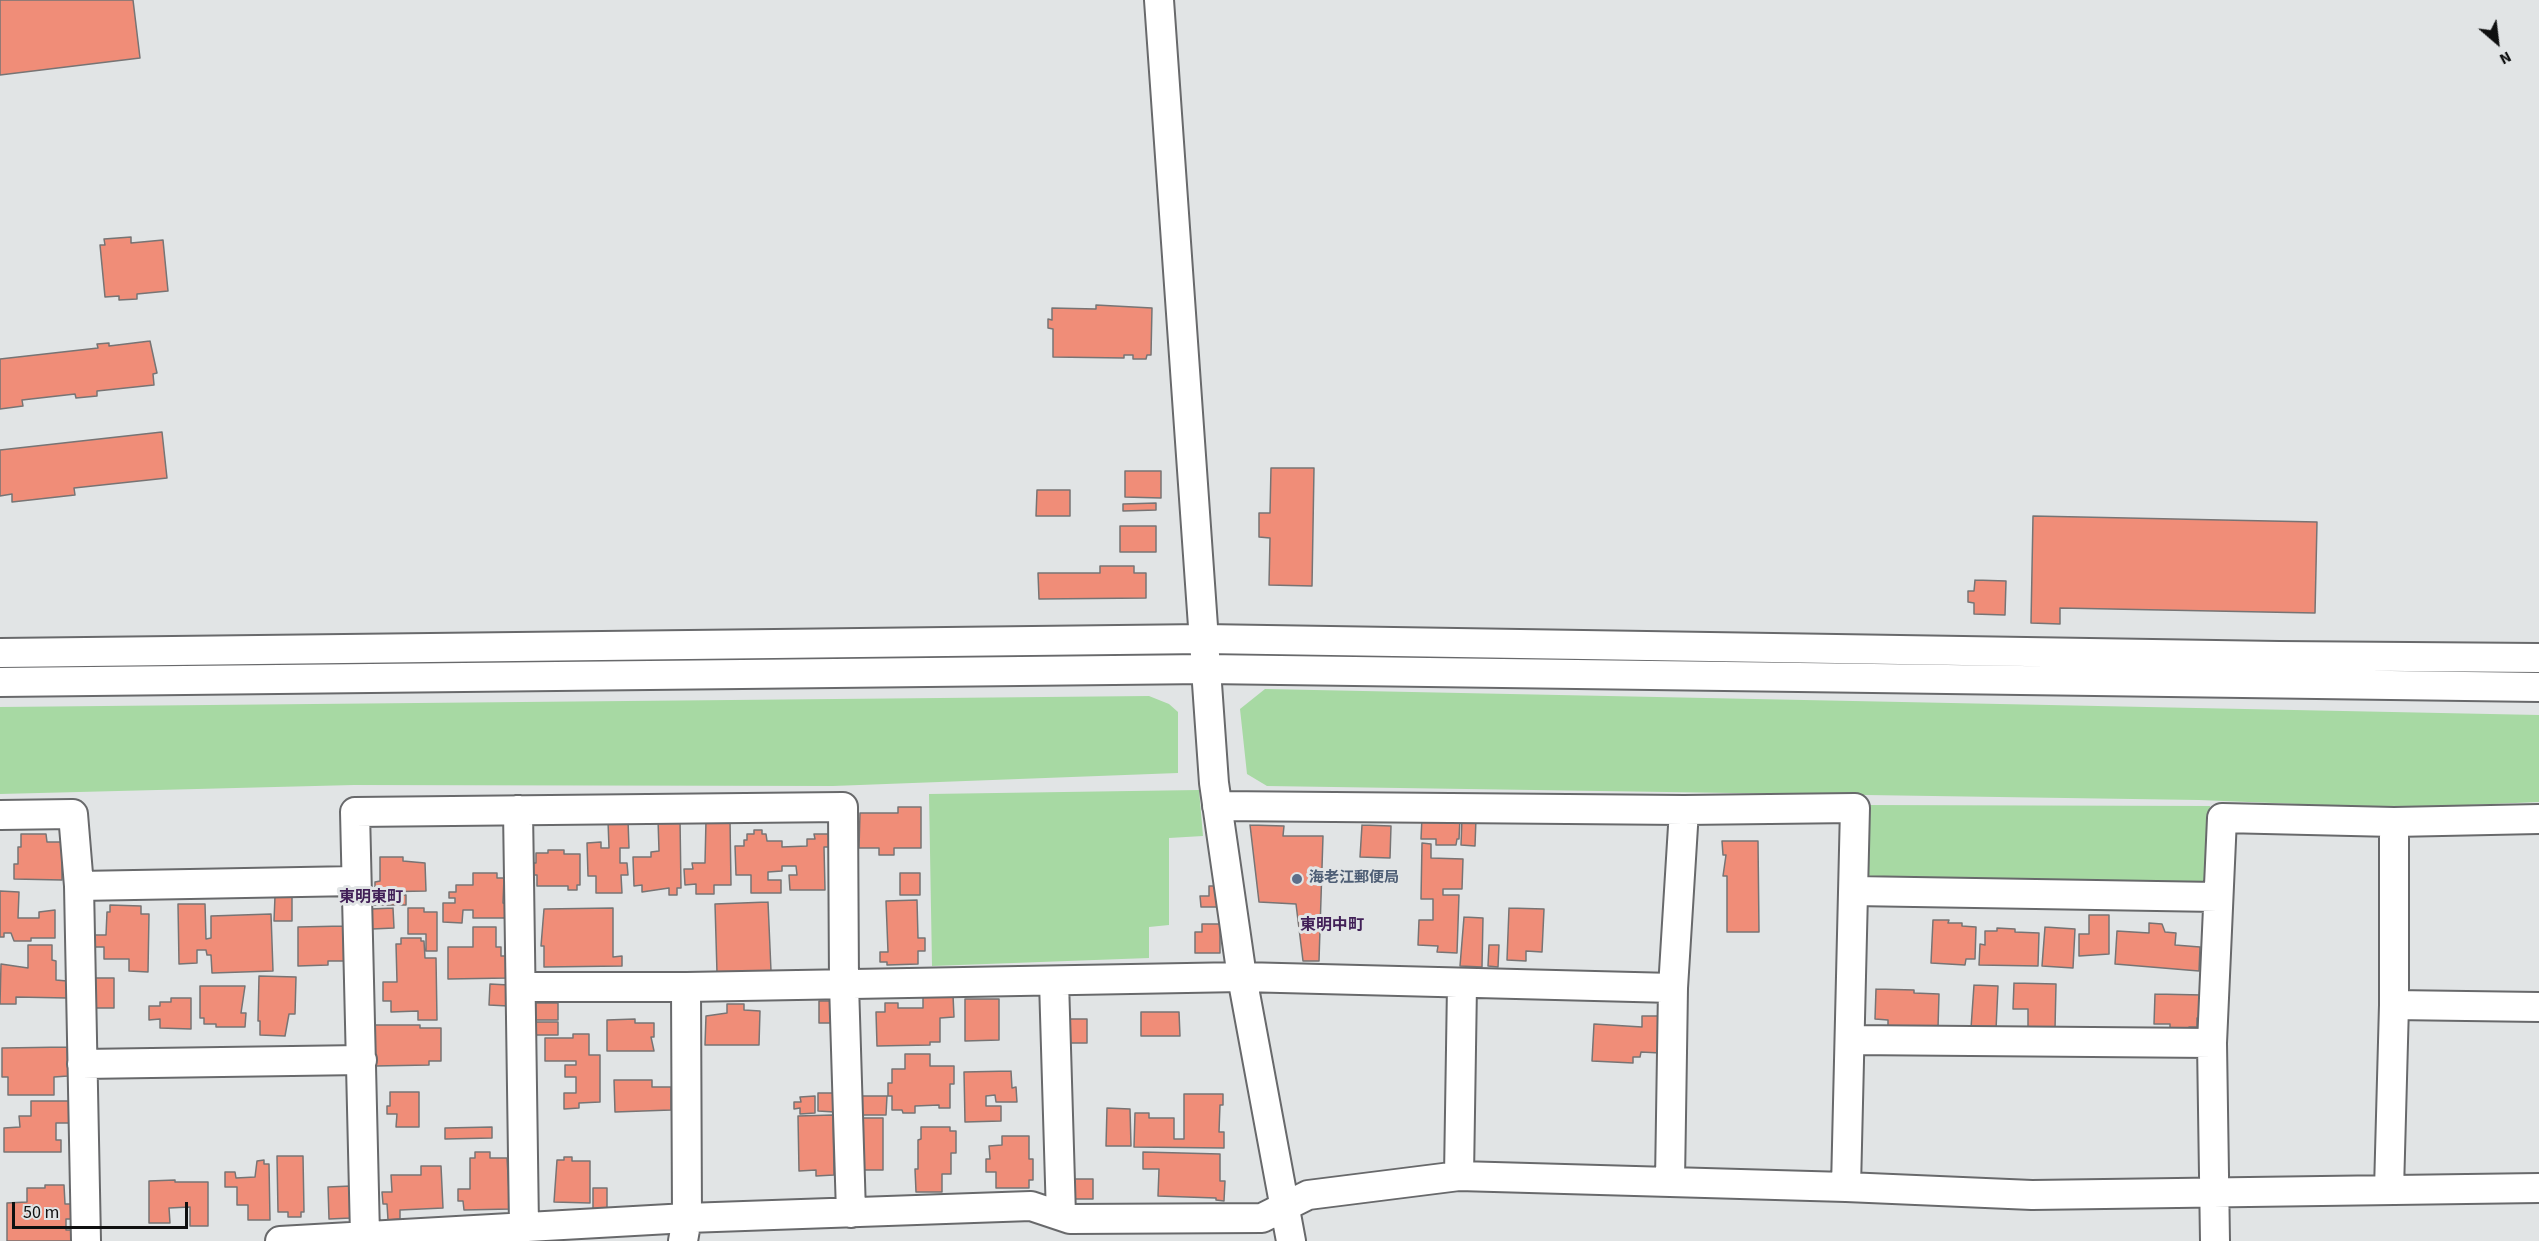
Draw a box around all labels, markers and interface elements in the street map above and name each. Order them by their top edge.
north arrow [2467,12,2527,72]
text: N [2496,46,2515,70]
place label: 海老江郵便局 [1309,870,1399,888]
marker: 海老江郵便局 [1290,872,1304,886]
district label: 東明東町 [339,888,403,908]
district label: 東明中町 [1300,916,1364,936]
scale bar [15,1190,190,1228]
text: 50 m [23,1200,59,1225]

